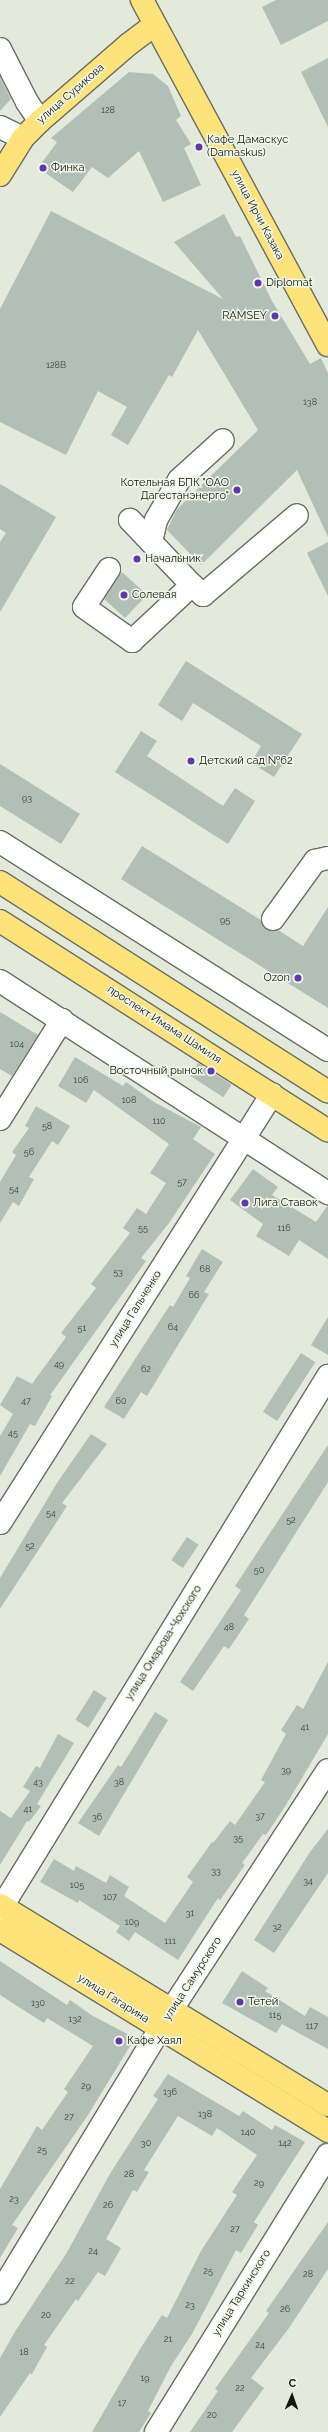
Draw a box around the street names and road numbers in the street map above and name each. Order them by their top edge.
street label: улица Сурикова [35,61,107,127]
street label: улица Ирчи Казака [228,168,286,262]
street label: проспект Имама Шамиля [104,983,224,1067]
street label: улица Гальченко [107,1268,165,1350]
street label: улица Омарова-Чохского [123,1583,205,1703]
street label: улица Самурского [161,1935,225,2023]
street label: улица Гагарина [75,1972,151,2026]
street label: улица Таркинского [210,2247,274,2339]

